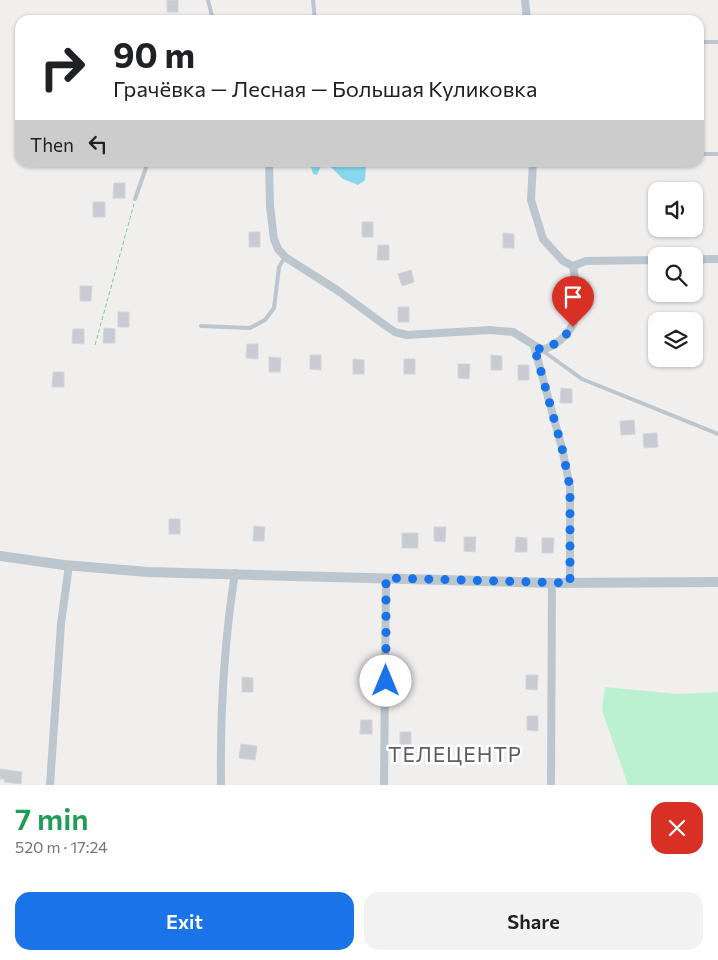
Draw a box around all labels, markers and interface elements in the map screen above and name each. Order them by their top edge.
text: 90 m [113,32,195,75]
icon: right [30,35,95,100]
text: Грачёвка — Лесная — Большая Куликовка [113,75,538,102]
icon: left [84,130,112,158]
text: Then [30,133,74,156]
map controls [648,182,703,367]
button: sound [648,182,703,237]
button: search [648,247,703,302]
pin [552,276,594,327]
icon: arrive [559,283,587,311]
button: layers [648,312,703,367]
position arrow [359,654,411,706]
district label: ТЕЛЕЦЕНТР [388,741,522,766]
text: 7 min [15,799,89,836]
button: close [651,802,703,854]
text: 520 m · 17:24 [15,837,108,856]
button: Exit [15,892,354,950]
button: Share [364,892,703,950]

